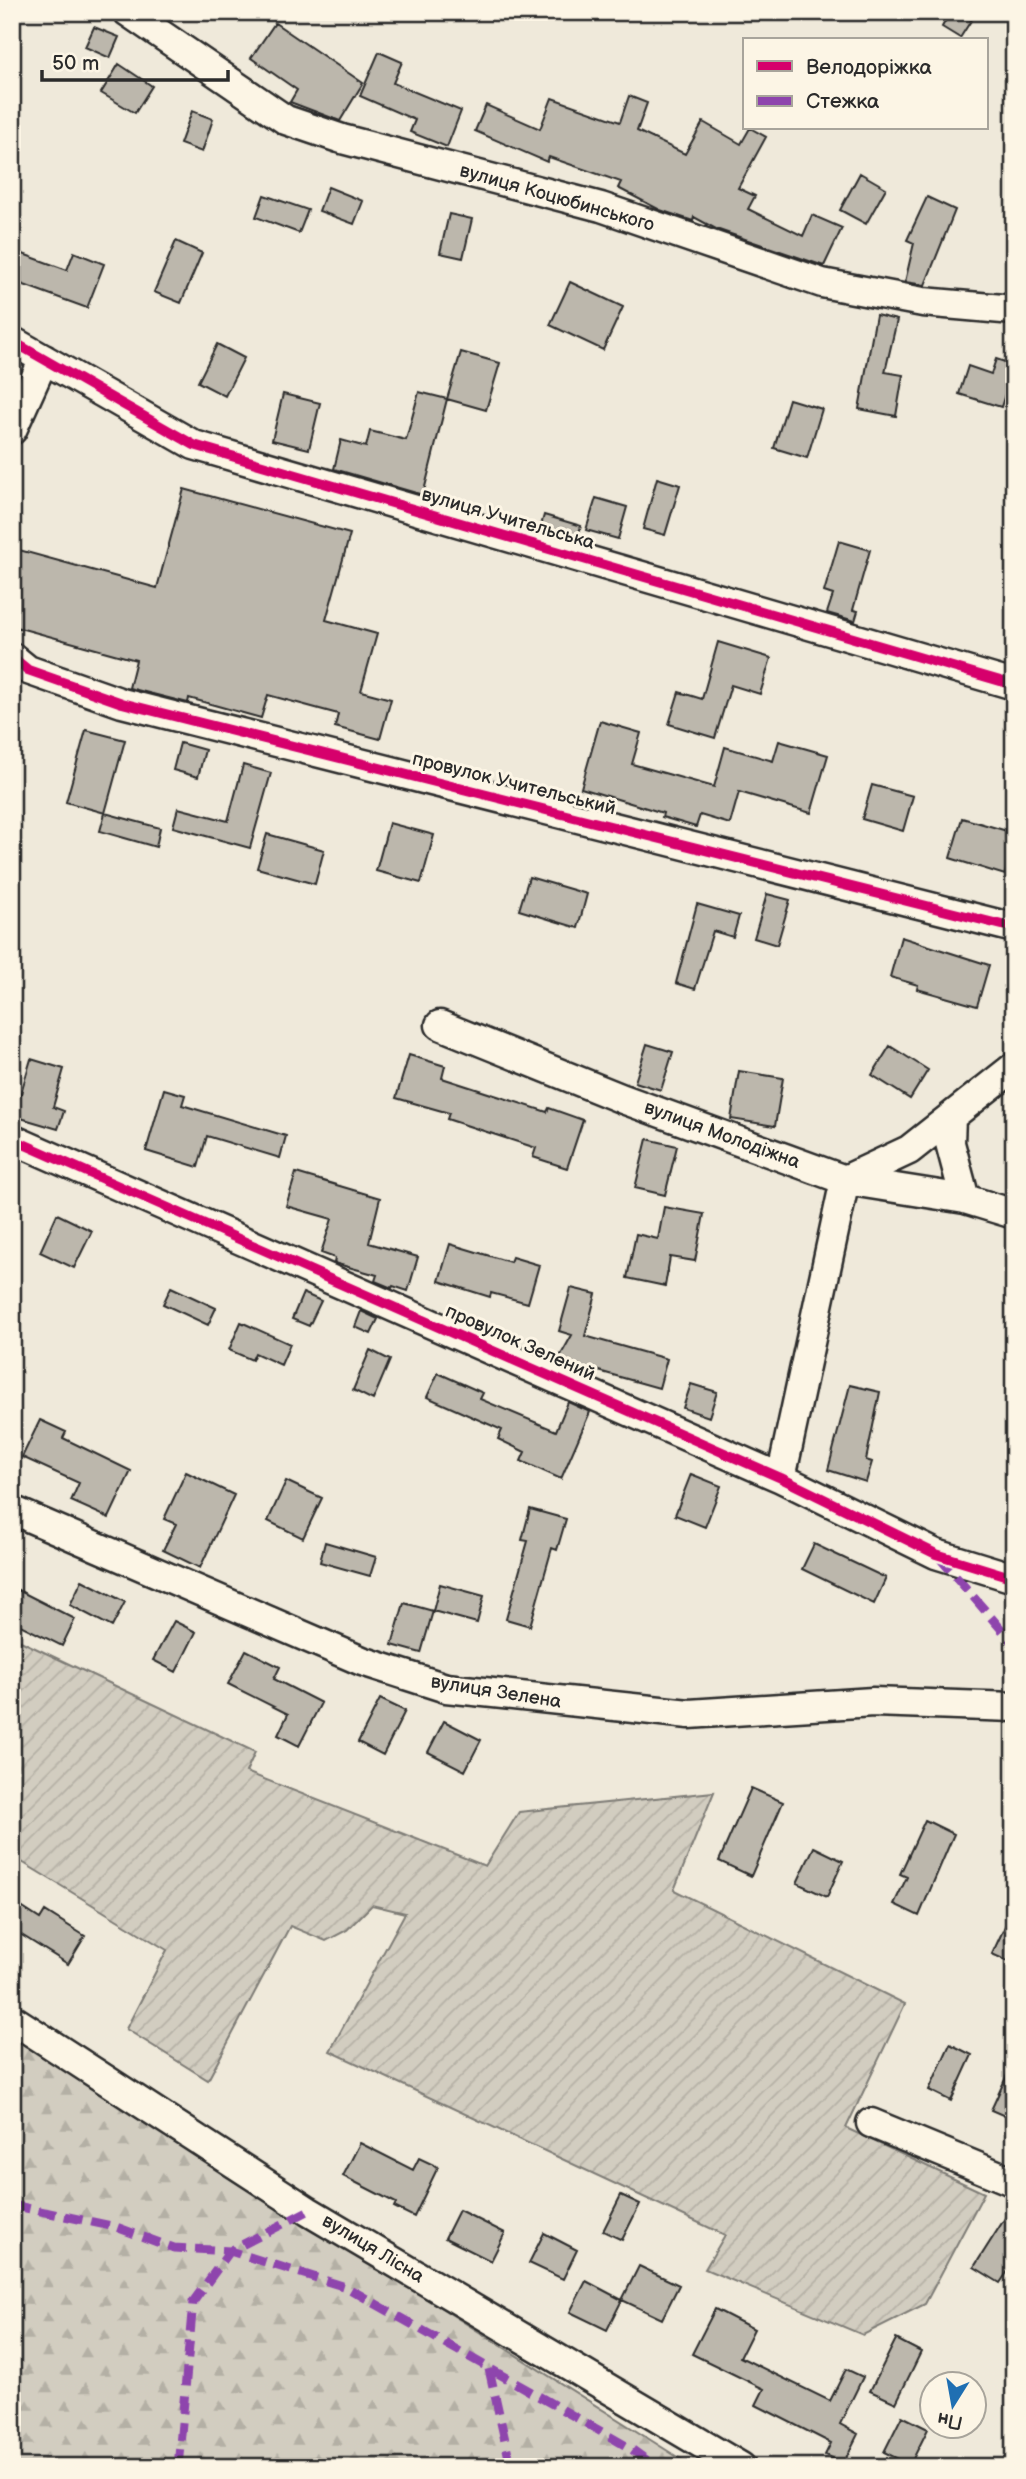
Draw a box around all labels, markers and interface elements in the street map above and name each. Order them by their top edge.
scale bar [42,38,228,82]
legend [743,38,988,130]
text: 50 m [52,51,99,76]
text: Велодоріжка [806,55,933,80]
text: Стежка [806,89,880,114]
street label: вулиця Коцюбинського [457,159,657,237]
street label: вулиця Учительська [419,483,597,555]
street label: провулок Учительський [410,748,618,820]
street label: вулиця Молодіжна [641,1096,803,1174]
street label: провулок Зелений [442,1300,598,1386]
street label: вулиця Зелена [429,1670,563,1714]
street label: вулиця Лісна [318,2210,428,2288]
north arrow [918,2370,988,2440]
text: Пн [935,2407,965,2434]

